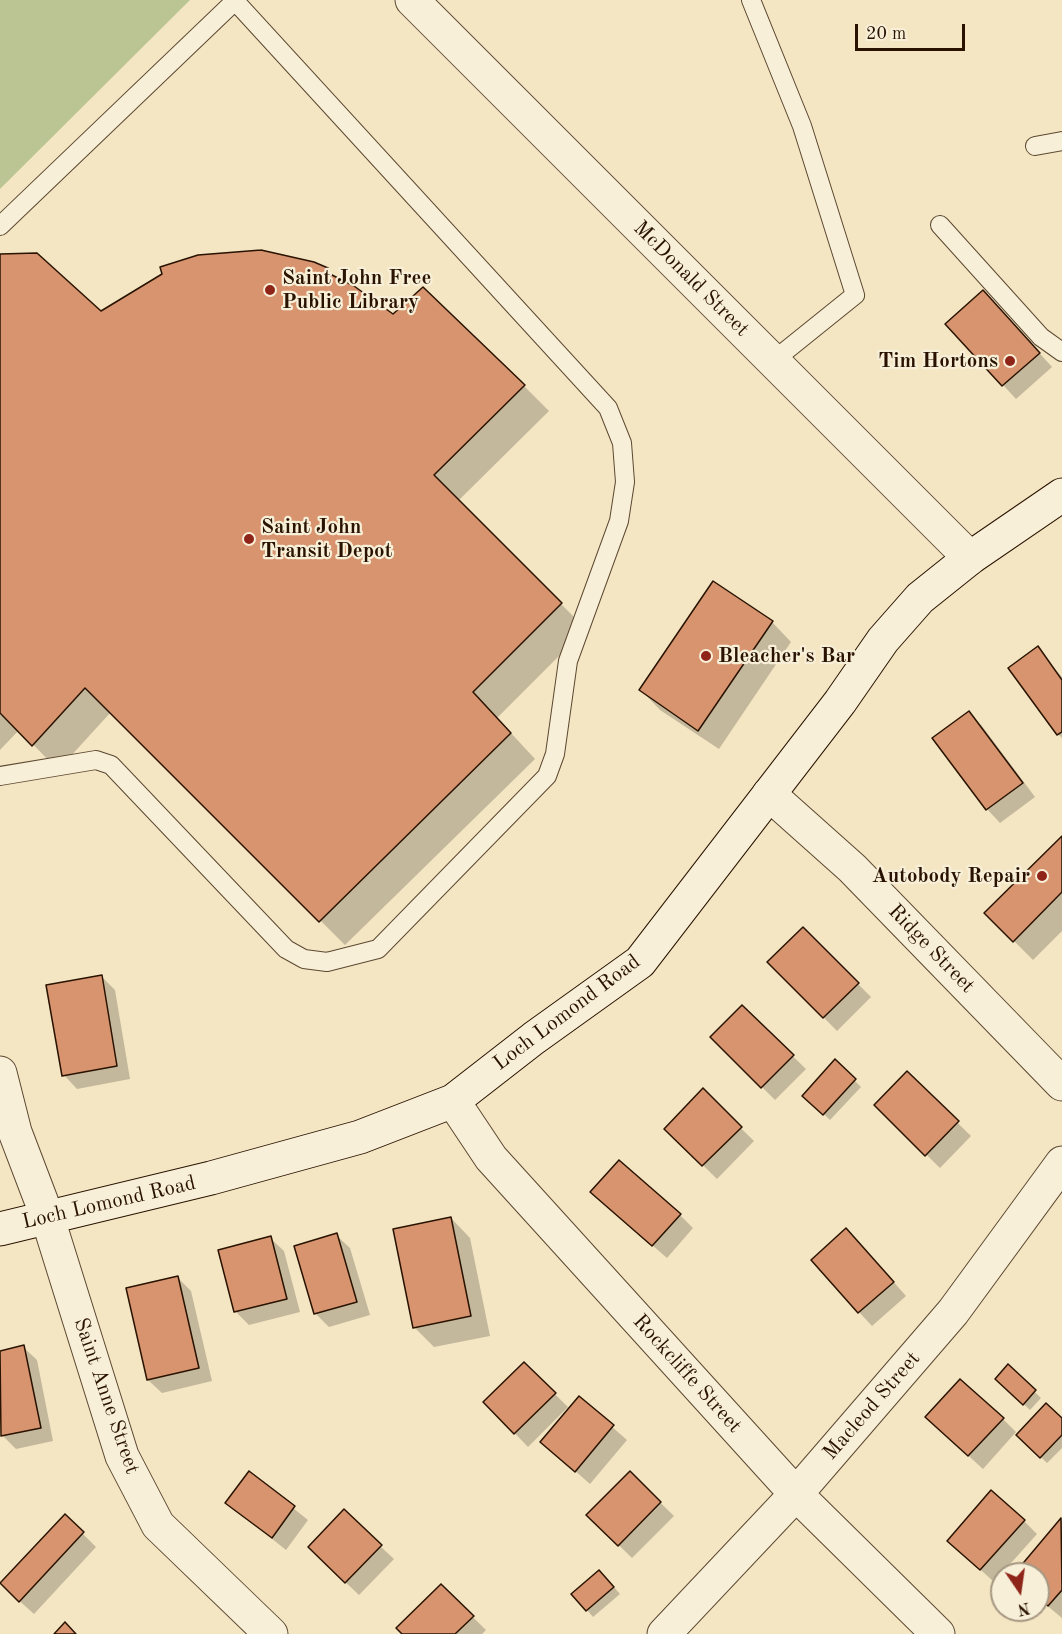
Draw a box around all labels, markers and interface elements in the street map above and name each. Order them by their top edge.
scale bar [858,12,968,50]
text: 20 m [866,25,906,43]
street label: McDonald Street [628,216,754,342]
place label: Saint John Free Public Library [282,265,431,315]
marker: Saint John Free Public Library [263,283,277,297]
place label: Tim Hortons [878,348,998,374]
marker: Tim Hortons [1003,354,1017,368]
place label: Saint John Transit Depot [261,514,392,564]
marker: Saint John Transit Depot [242,532,256,546]
place label: Bleacher's Bar [718,643,855,669]
marker: Bleacher's Bar [699,649,713,663]
place label: Autobody Repair [872,863,1030,889]
marker: Autobody Repair [1035,869,1049,883]
street label: Ridge Street [882,899,980,999]
street label: Loch Lomond Road [489,950,645,1076]
street label: Loch Lomond Road [20,1171,198,1235]
street label: Rockcliffe Street [627,1309,747,1439]
street label: Saint Anne Street [67,1315,145,1477]
street label: Macleod Street [818,1347,926,1465]
north arrow [990,1562,1050,1622]
text: N [1016,1598,1031,1617]

